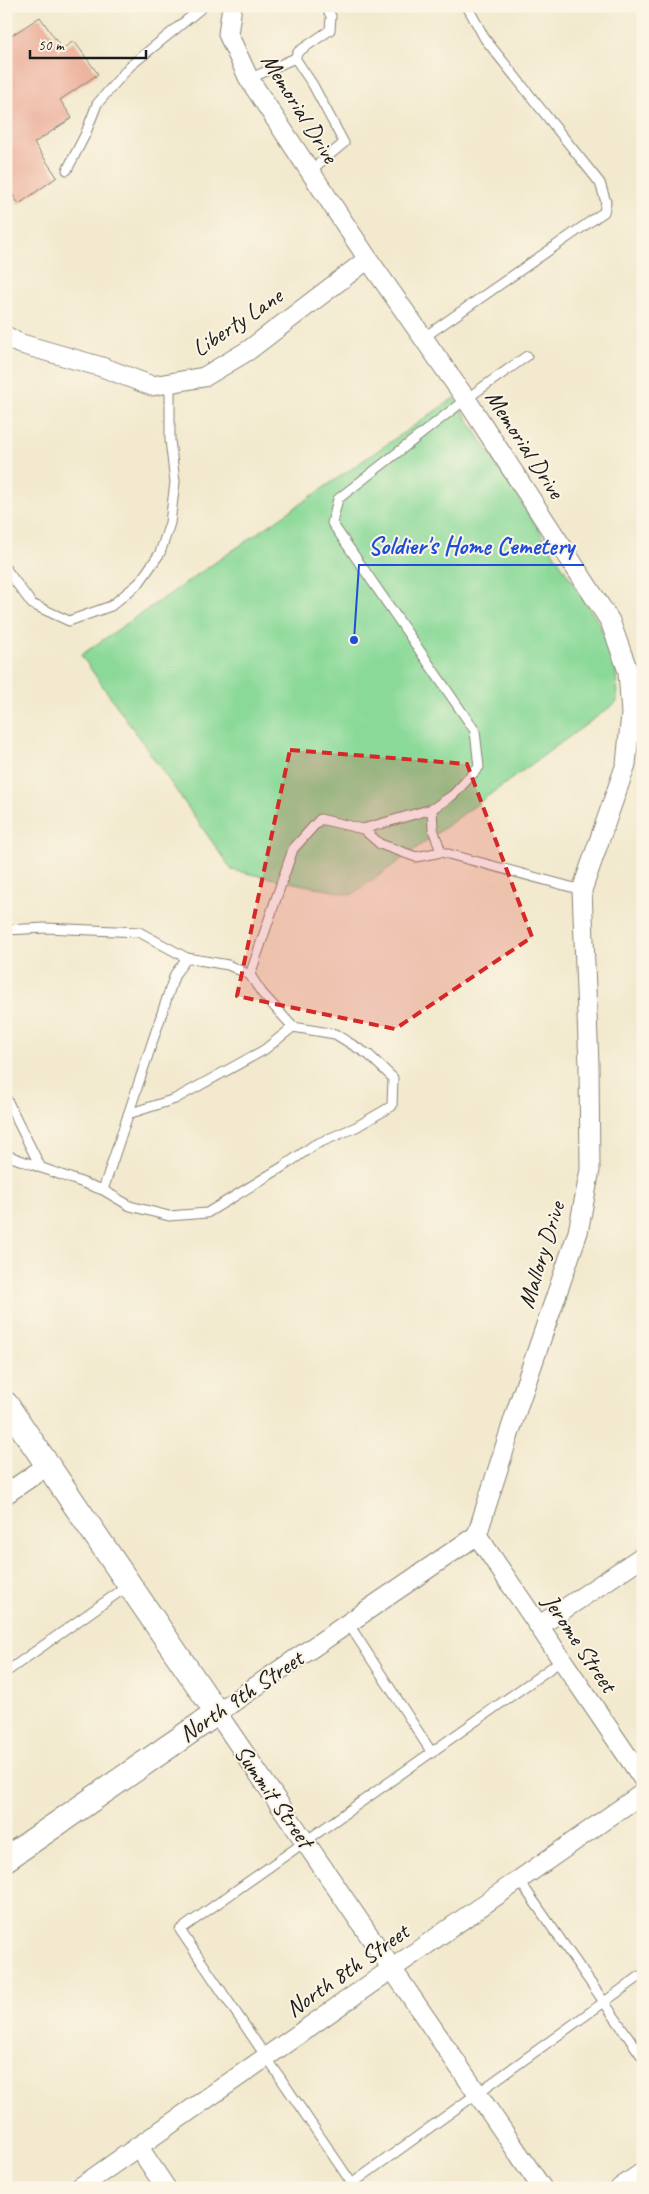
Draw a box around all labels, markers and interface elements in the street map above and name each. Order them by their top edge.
scale bar [30,28,146,60]
text: 50 m [38,36,65,55]
street label: Memorial Drive [255,48,347,170]
street label: Liberty Lane [186,280,290,363]
street label: Memorial Drive [479,384,572,506]
callout: Soldier's Home Cemetery [359,525,584,565]
text: Soldier's Home Cemetery [368,530,577,562]
street label: Mallory Drive [511,1196,572,1312]
street label: Jerome Street [536,1587,625,1700]
street label: North 9th Street [173,1642,311,1749]
street label: Summit Street [228,1739,322,1856]
street label: North 8th Street [280,1915,416,2023]

